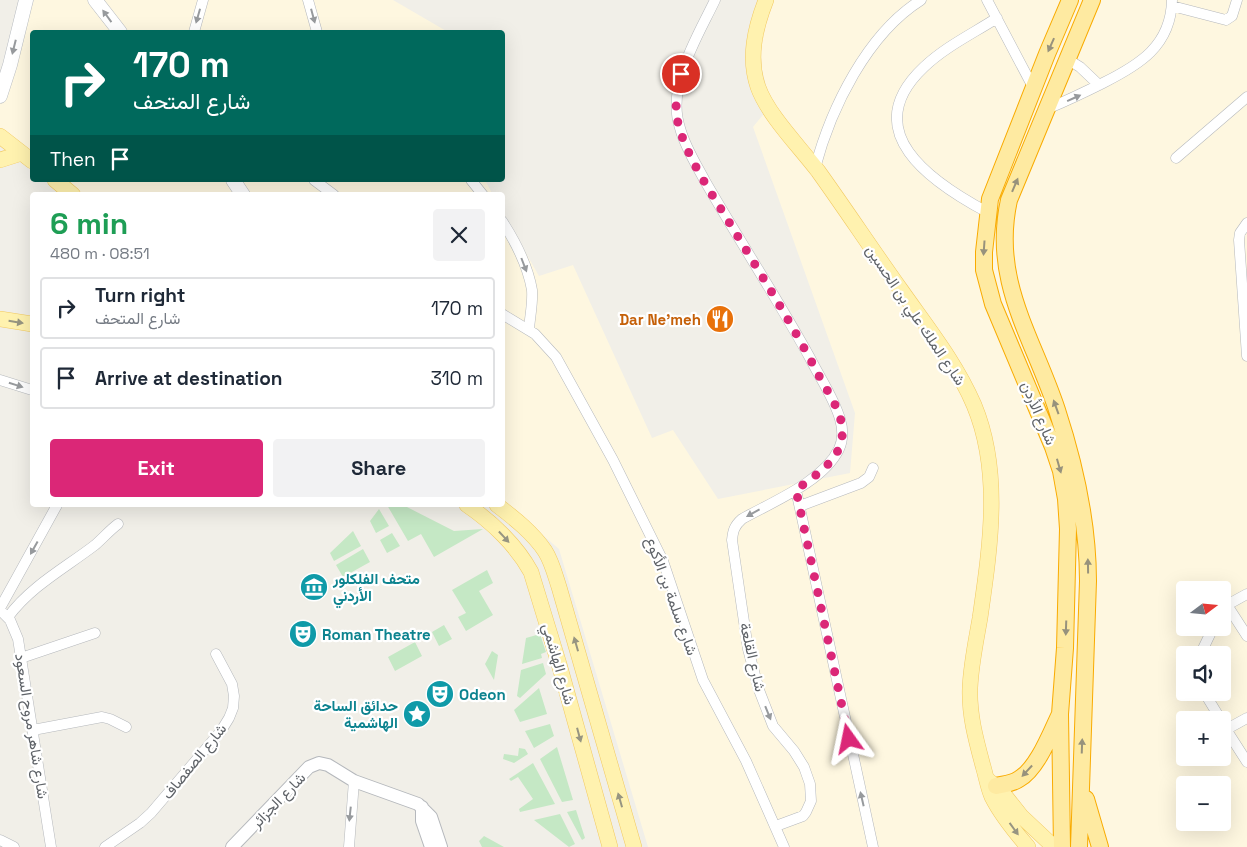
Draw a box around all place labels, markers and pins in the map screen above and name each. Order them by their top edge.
pin [660,53,702,95]
restaurant icon: Dar Ne'meh [705,304,735,334]
place label: Dar Ne'meh [619,310,701,329]
place label: متحف الفلكلور الأردني [332,569,420,609]
museum icon: متحف الفلكلور الأردني [299,572,329,602]
theatre icon: Roman Theatre [288,619,318,649]
place label: Roman Theatre [322,625,431,644]
theatre icon: Odeon [425,679,455,709]
place label: Odeon [459,685,506,704]
place label: حدائق الساحة الهاشمية [313,696,398,732]
place icon: حدائق الساحة الهاشمية [402,699,432,729]

